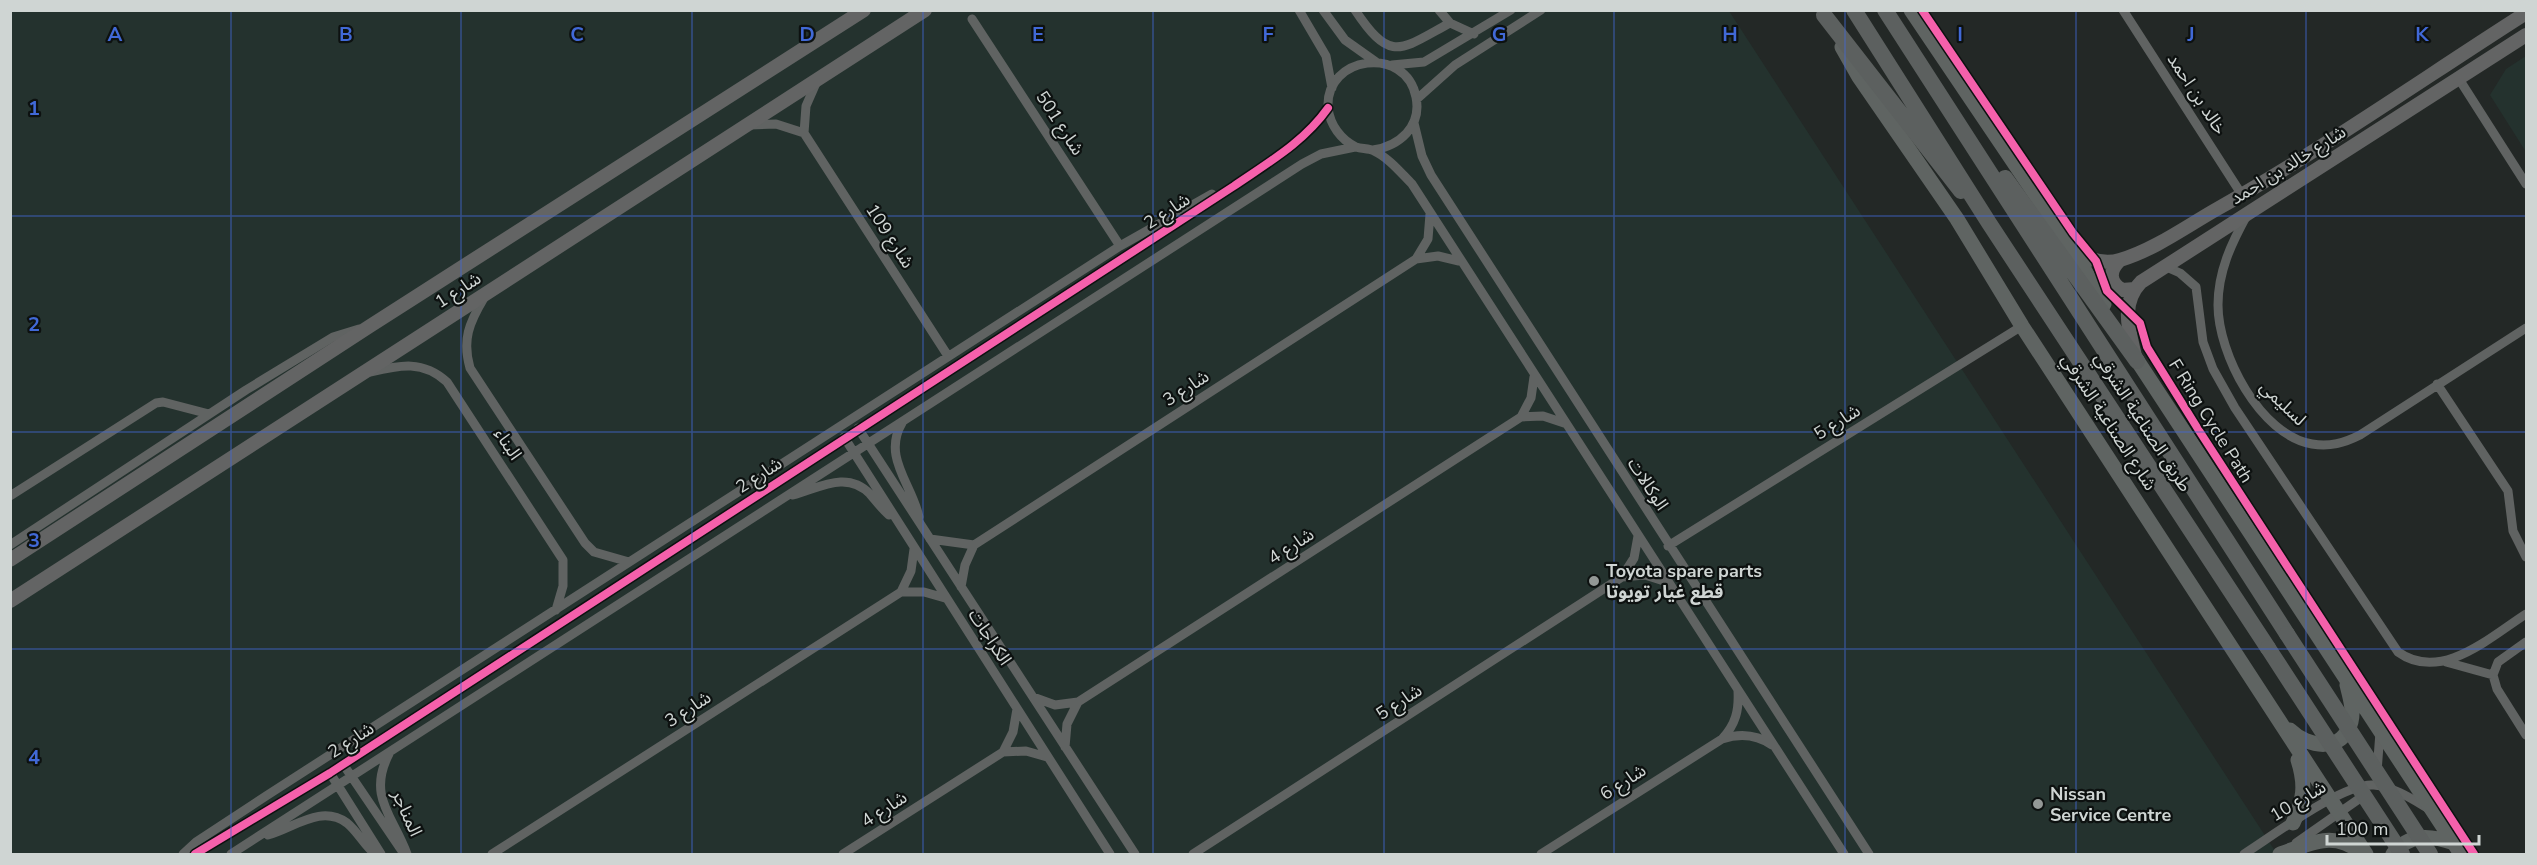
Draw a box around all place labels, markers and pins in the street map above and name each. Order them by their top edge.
place label: Toyota spare parts قطع غيار تويوتا [1606,559,1762,605]
marker: Toyota spare parts قطع غيار تويوتا [1587,574,1601,588]
place label: Nissan Service Centre [2050,782,2171,827]
marker: Nissan Service Centre [2031,797,2045,811]

